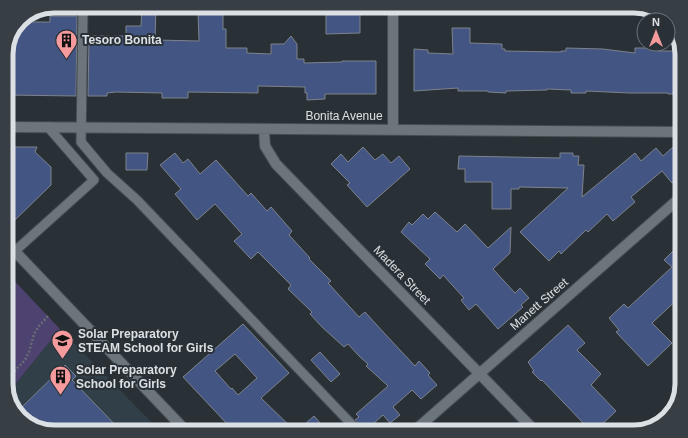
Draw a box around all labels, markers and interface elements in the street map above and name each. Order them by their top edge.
north arrow [636,12,676,52]
text: N [652,16,660,28]
building icon: Tesoro Bonita [53,27,79,60]
place label: Tesoro Bonita [82,33,162,47]
street label: Bonita Avenue [305,109,383,123]
street label: Madera Street [371,243,434,308]
street label: Manett Street [507,275,571,333]
place label: Solar Preparatory STEAM School for Girls [78,327,214,355]
school or university icon: Solar Preparatory STEAM School for Girls [50,328,76,361]
place label: Solar Preparatory School for Girls [76,363,177,391]
building icon: Solar Preparatory School for Girls [47,364,73,397]

